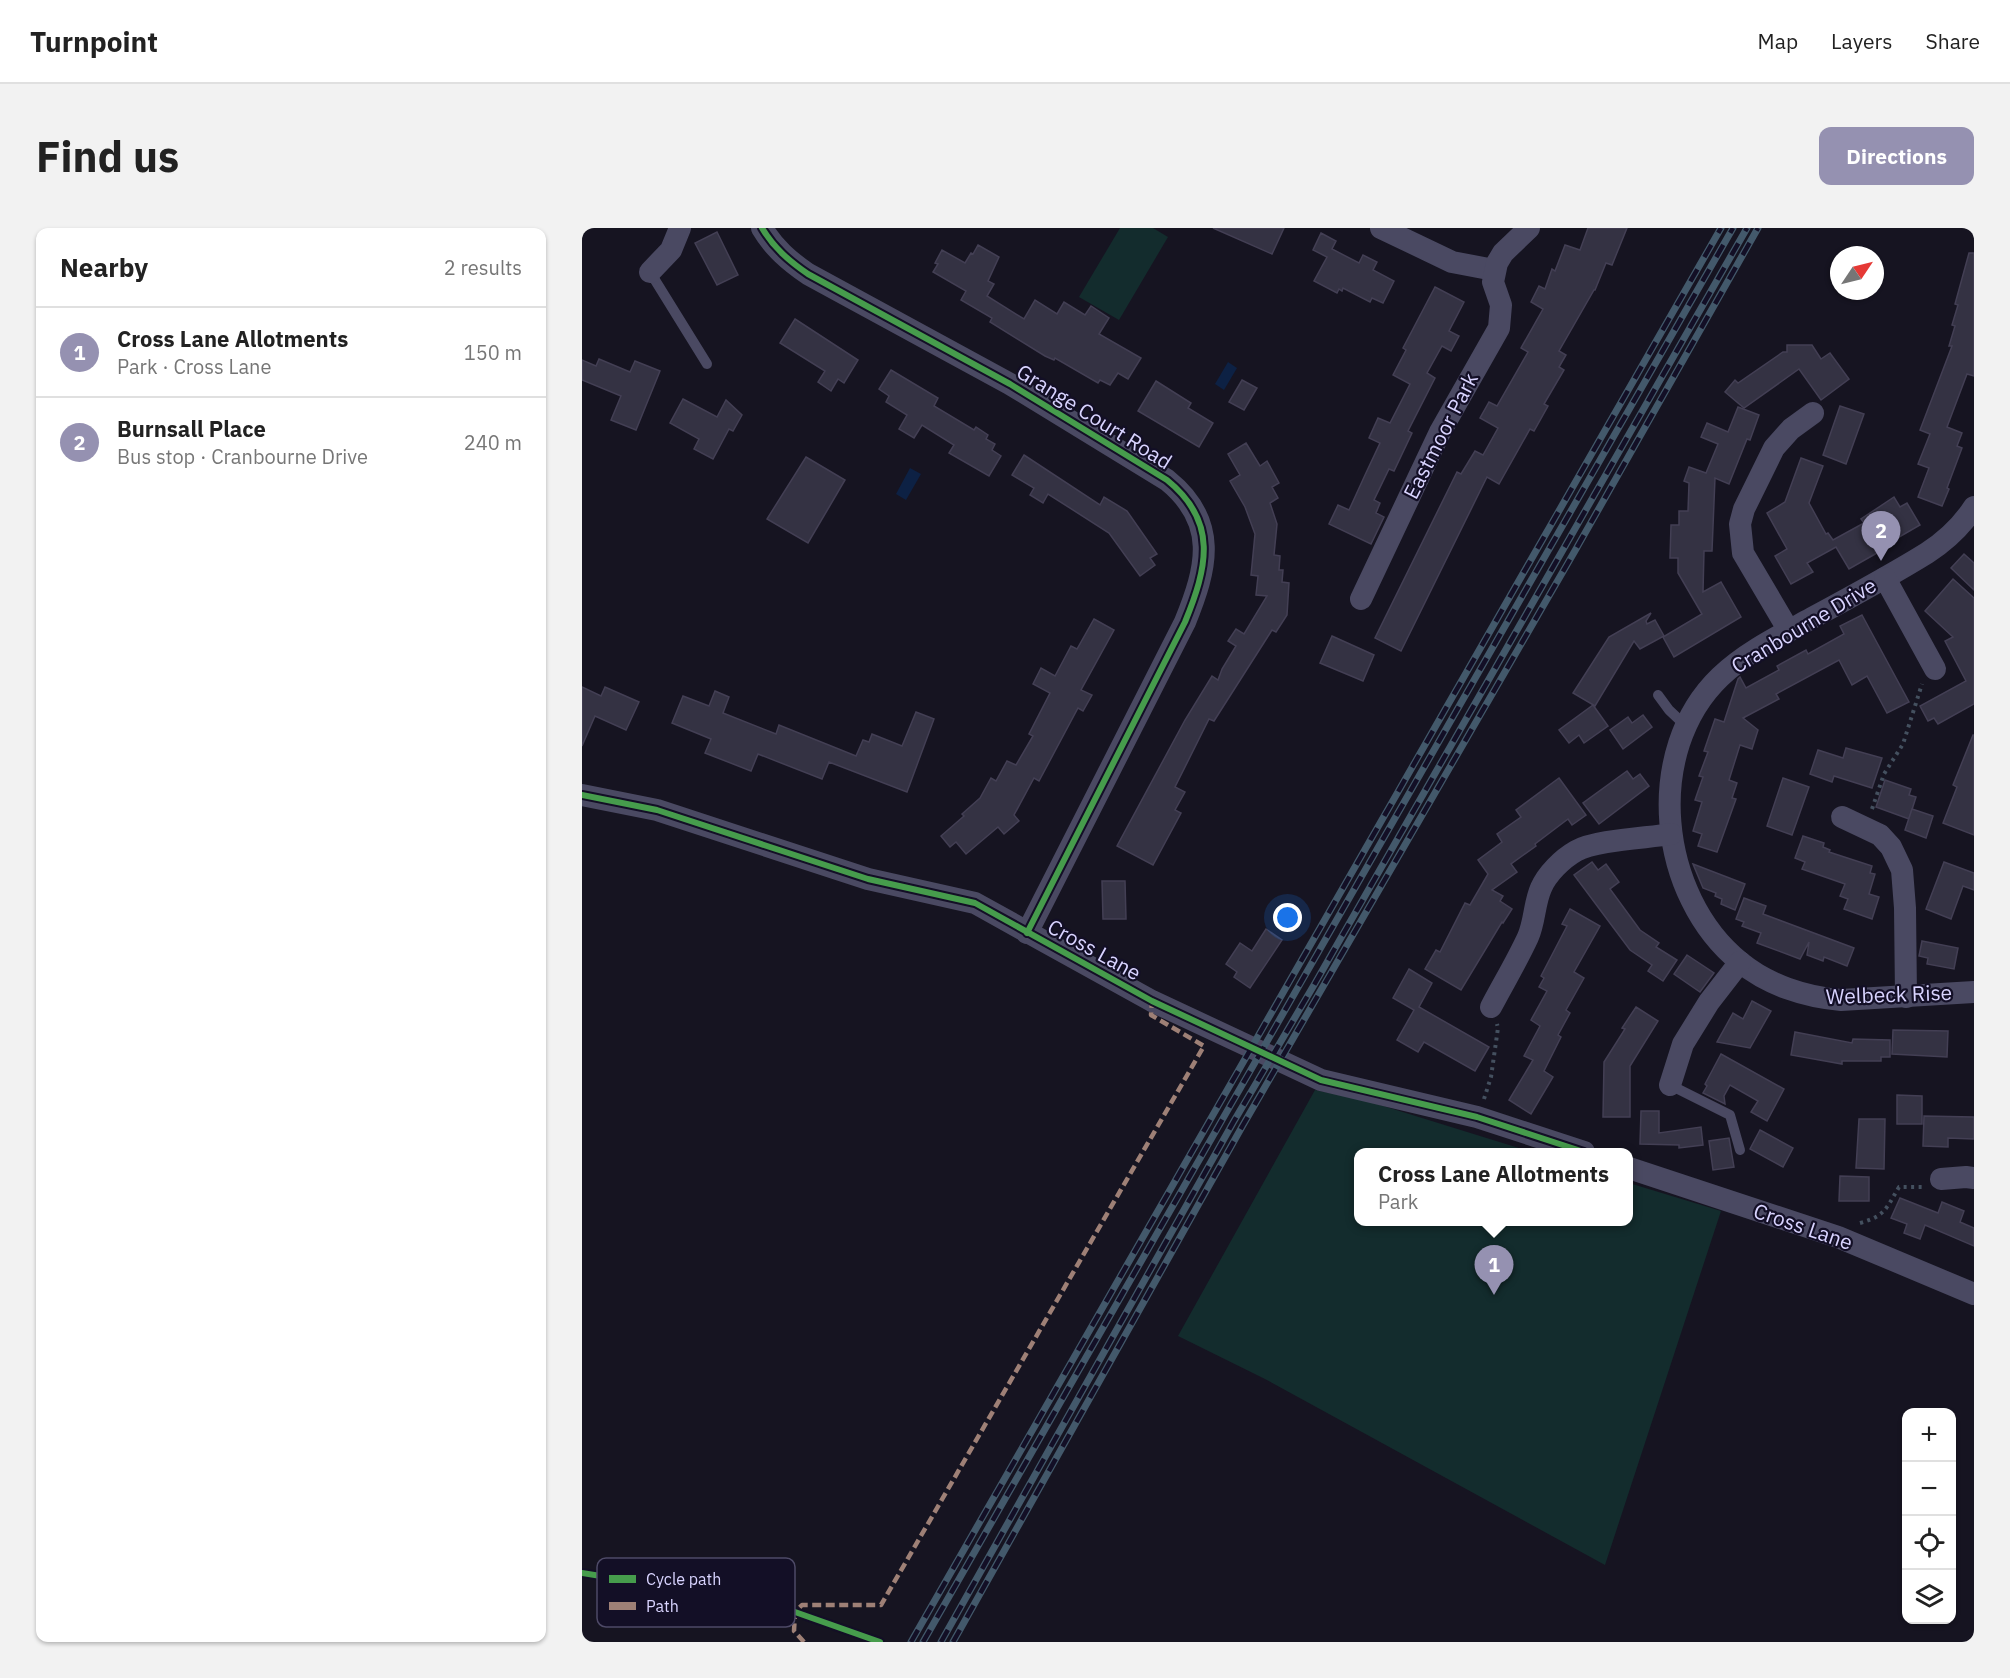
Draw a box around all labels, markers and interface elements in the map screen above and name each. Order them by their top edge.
text: Turnpoint [30,23,158,60]
text: Map [1758,27,1798,55]
text: Layers [1831,27,1893,55]
text: Share [1926,27,1980,55]
button: Directions [1819,127,1974,185]
text: Find us [36,129,179,184]
north arrow [1830,246,1884,300]
text: Nearby [60,250,148,284]
text: 2 results [444,254,522,281]
text: Cross Lane Allotments [117,324,348,353]
text: 1 [74,339,86,366]
text: 150 m [464,339,522,366]
text: Park · Cross Lane [117,353,271,380]
street label: Grange Court Road [1012,357,1177,475]
street label: Eastmoor Park [1396,368,1484,503]
text: Burnsall Place [117,414,266,443]
text: 2 [74,429,86,456]
text: 240 m [464,429,522,456]
text: Bus stop · Cranbourne Drive [117,443,368,470]
pin: 2 [1862,512,1900,561]
street label: Cranbourne Drive [1726,571,1881,680]
your location [1273,903,1302,932]
street label: Cross Lane [1043,912,1146,986]
street label: Welbeck Rise [1825,978,1953,1010]
popup [1354,1148,1633,1226]
text: Cross Lane Allotments [1378,1159,1609,1188]
text: Park [1378,1188,1418,1215]
street label: Cross Lane [1750,1196,1857,1256]
pin: 1 [1474,1246,1514,1295]
map controls [1902,1408,1956,1624]
button: + [1902,1408,1956,1462]
button: − [1902,1462,1956,1516]
button: locate [1902,1516,1956,1570]
legend [597,1558,795,1627]
text: Cycle path [646,1569,721,1589]
button: layers [1902,1570,1956,1624]
text: Path [646,1596,679,1616]

